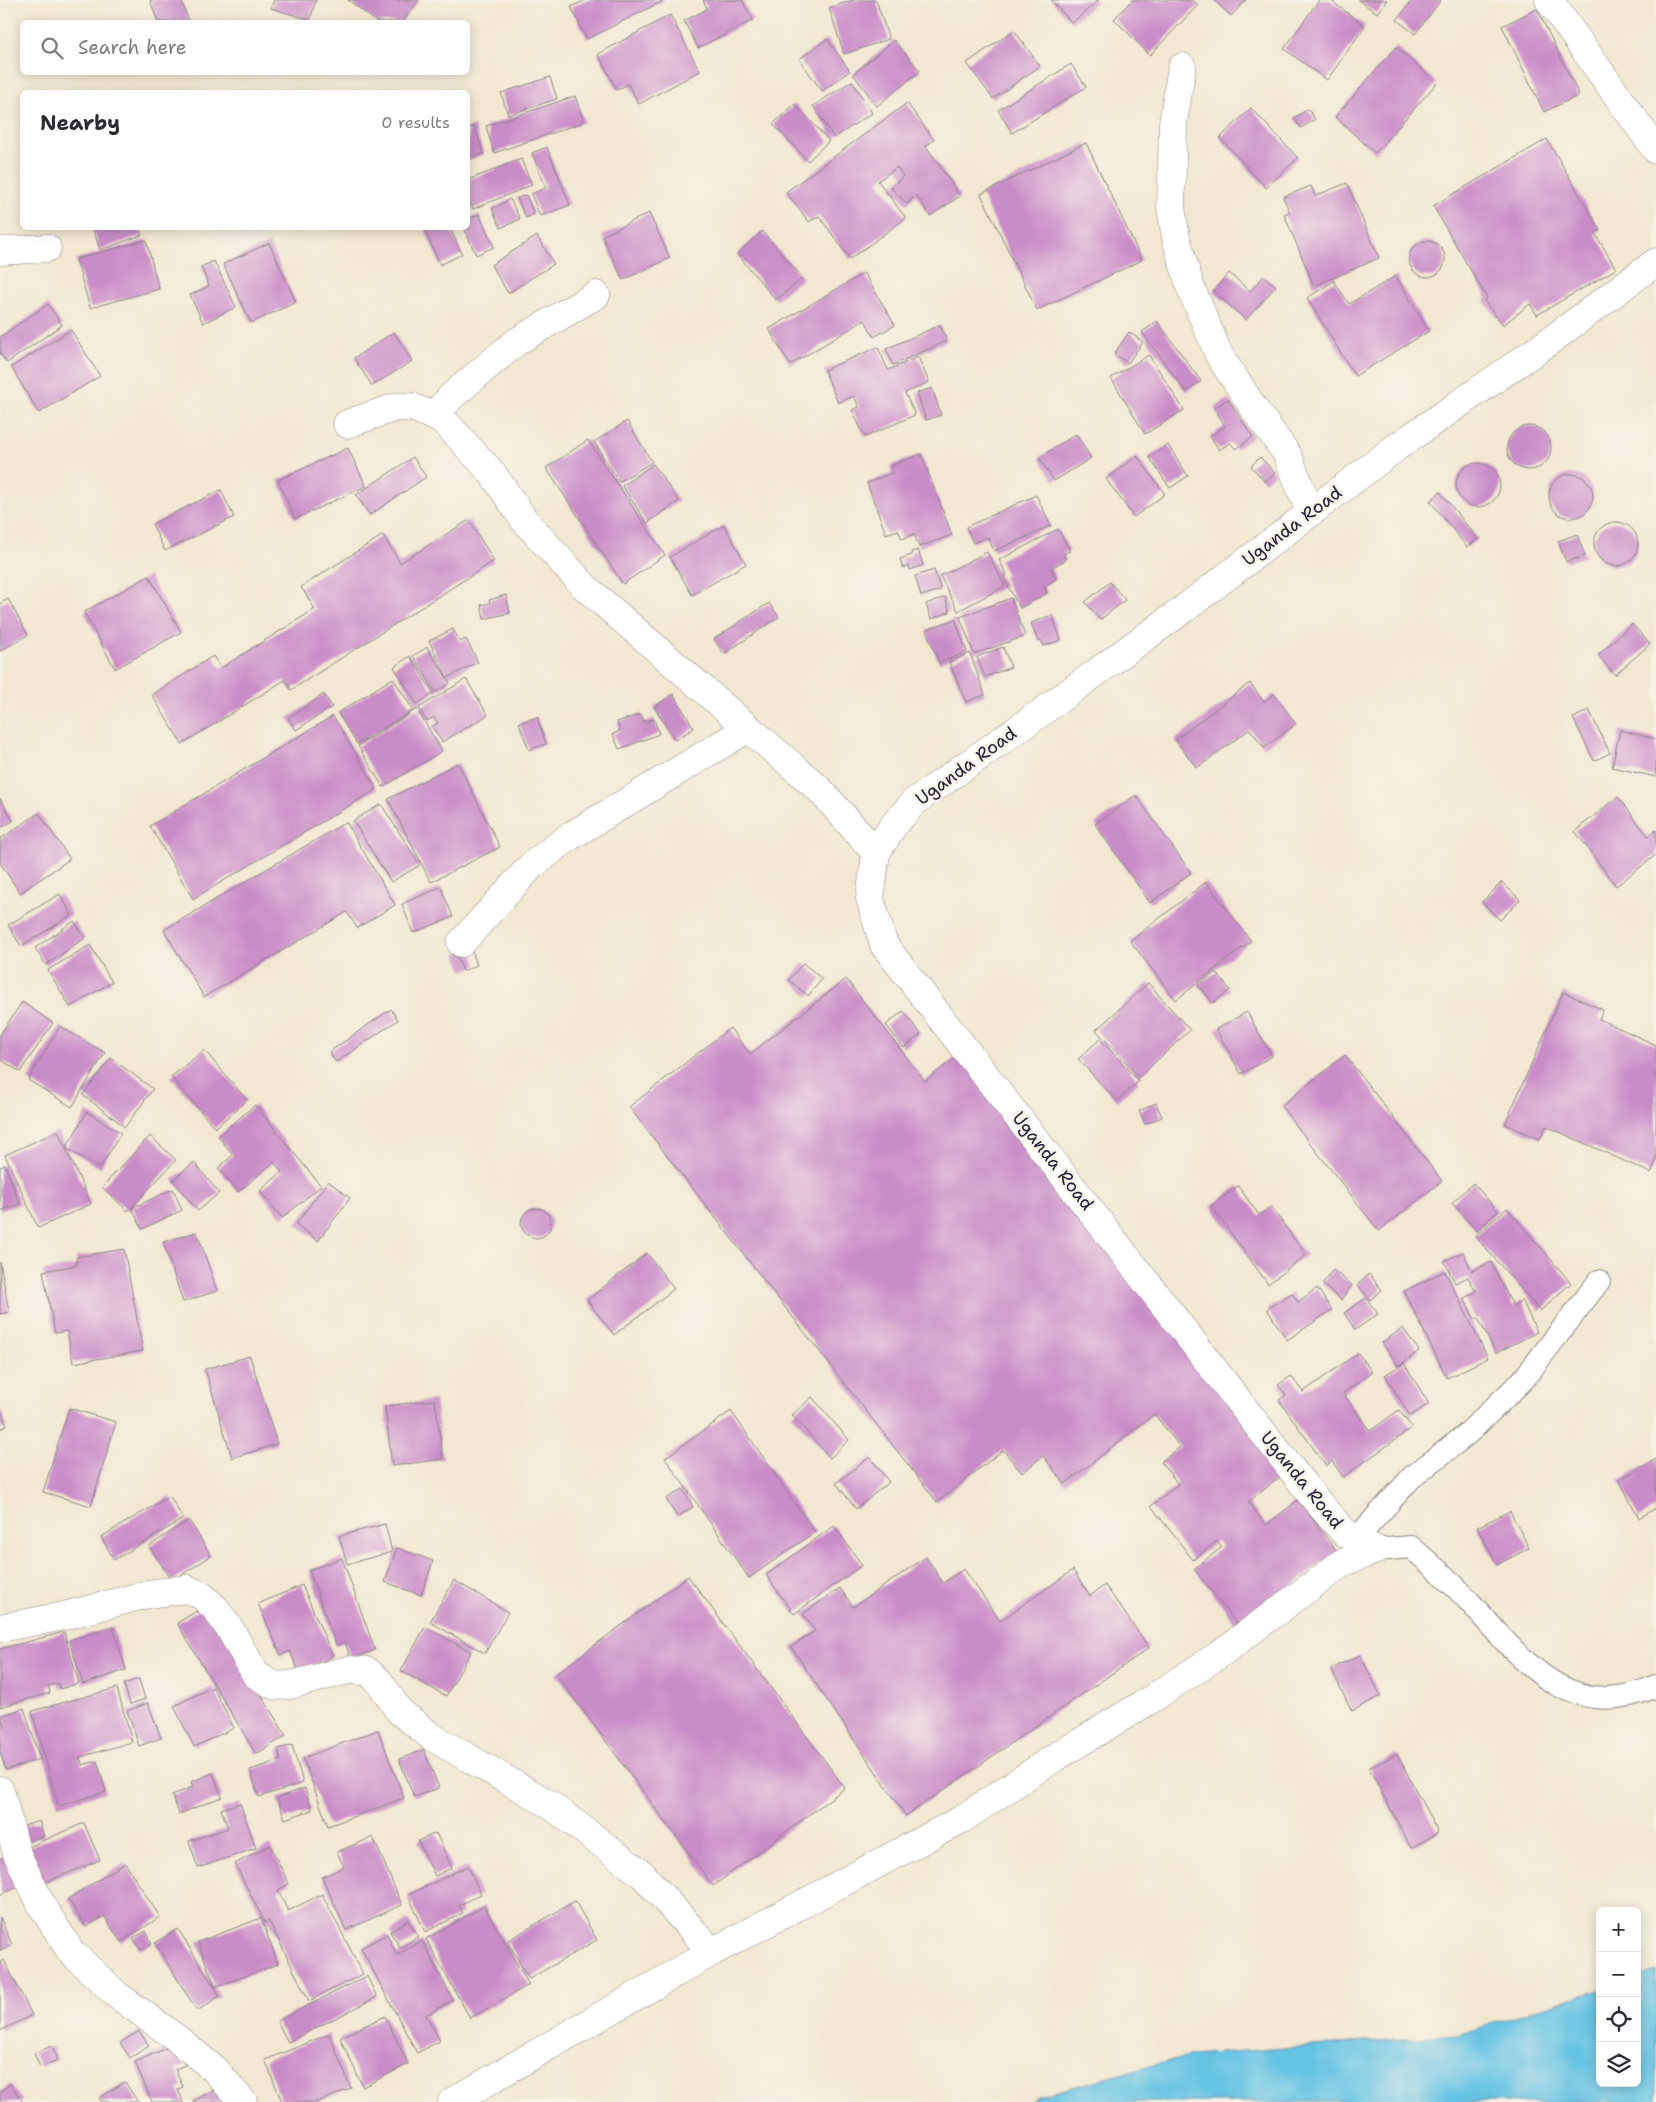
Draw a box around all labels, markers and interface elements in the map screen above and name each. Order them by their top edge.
search box [20,20,470,75]
icon: search [38,34,66,62]
text: Search here [78,35,187,60]
text: Nearby [40,109,120,137]
text: 0 results [381,112,450,133]
street label: Uganda Road [1237,481,1347,571]
street label: Uganda Road [911,721,1021,811]
street label: Uganda Road [1007,1107,1099,1215]
street label: Uganda Road [1255,1426,1349,1534]
map controls [1596,1907,1641,2087]
button: + [1596,1907,1641,1952]
button: − [1596,1952,1641,1997]
button: locate [1596,1997,1641,2042]
button: layers [1596,2042,1641,2087]

